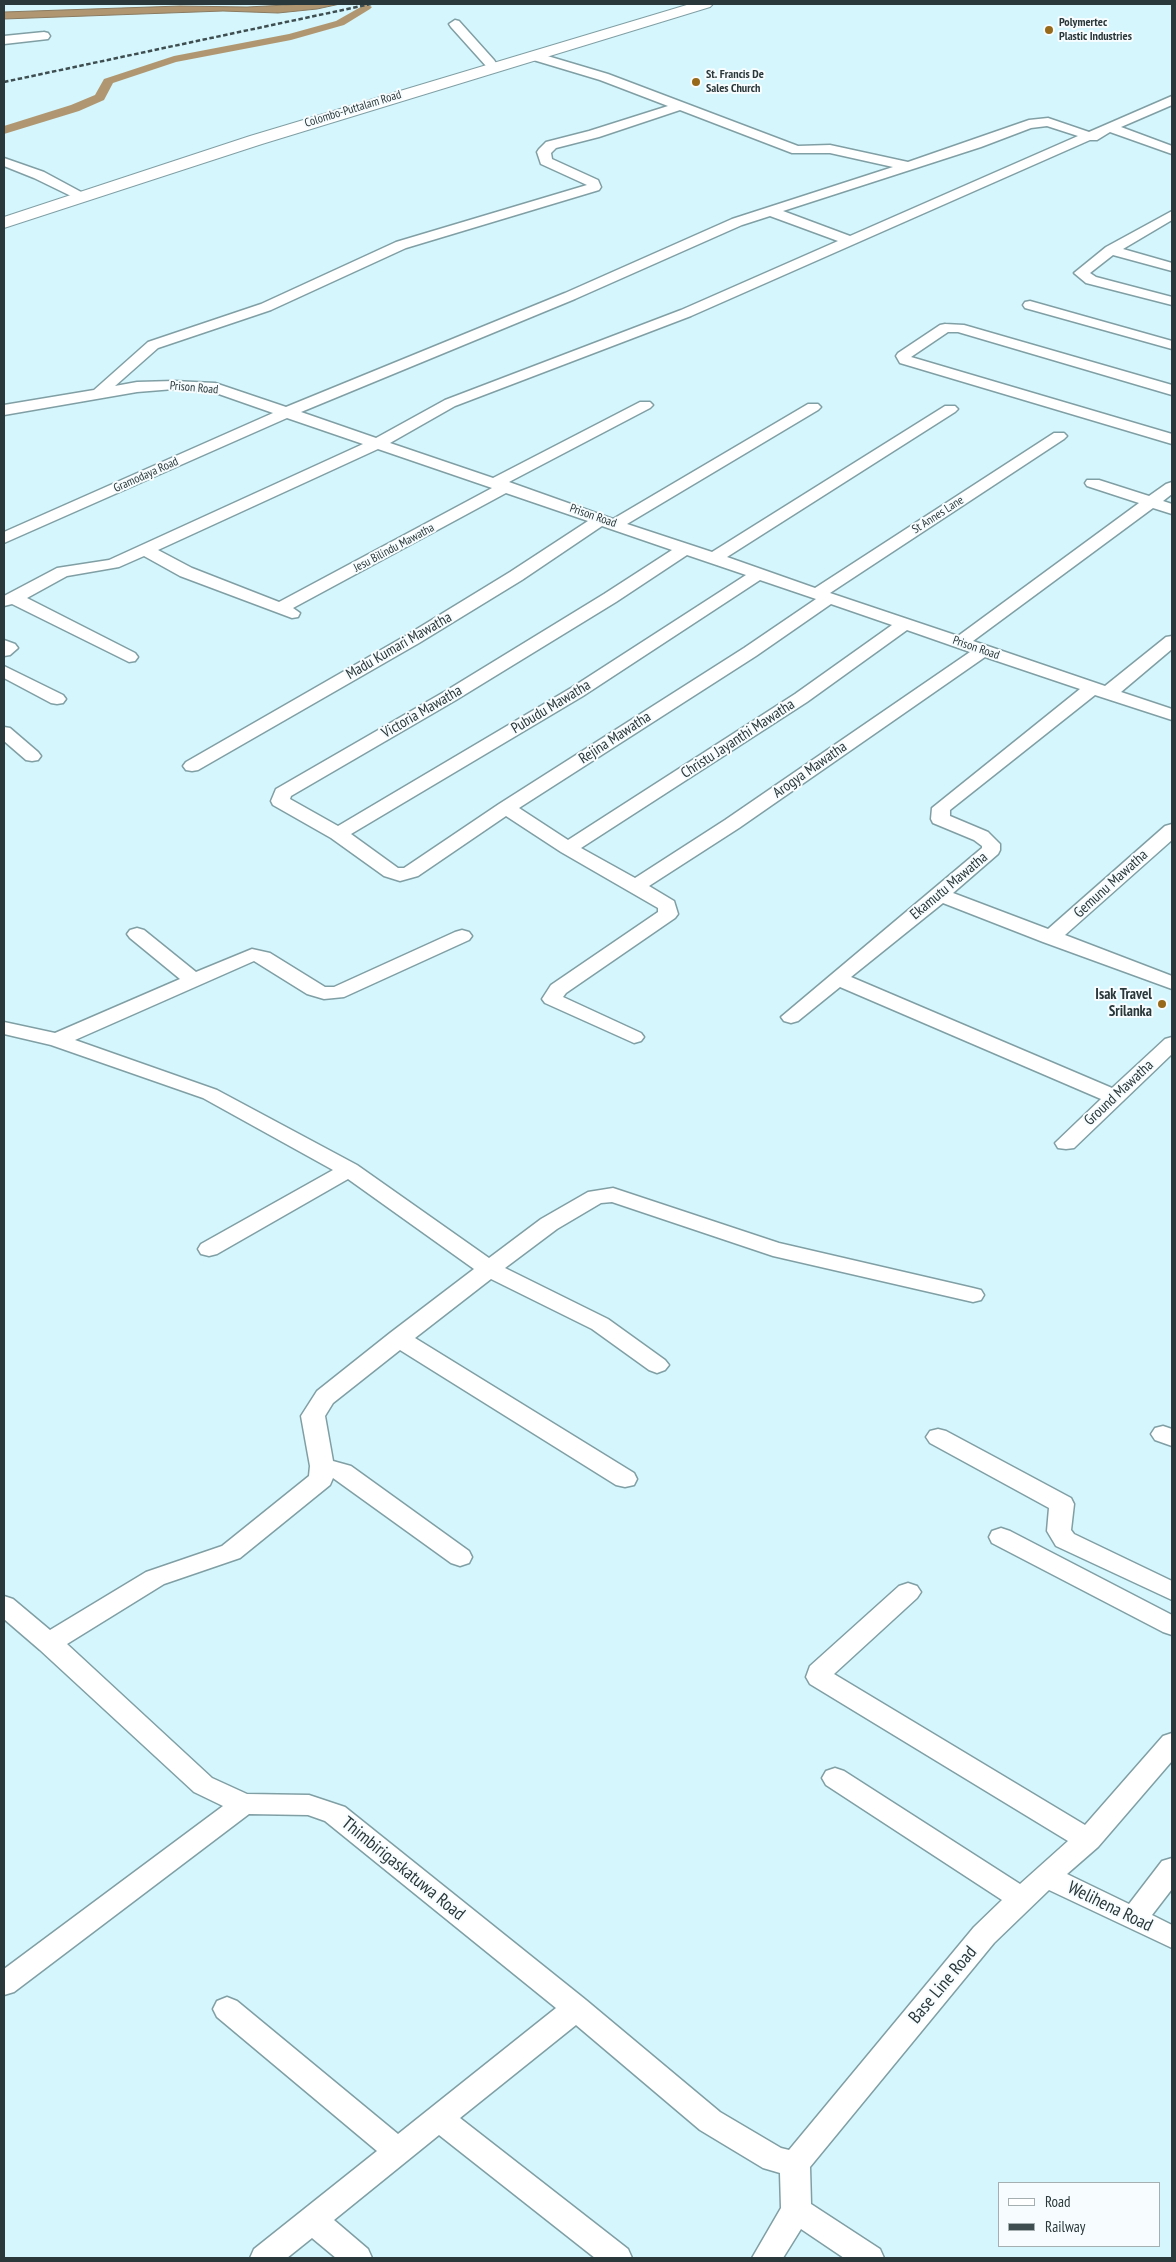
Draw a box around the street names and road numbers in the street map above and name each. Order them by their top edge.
street label: Colombo-Puttalam Road [303,87,403,131]
street label: Prison Road [169,379,219,397]
street label: Gramodaya Road [111,454,181,496]
street label: St Annes Lane [910,493,966,537]
street label: Prison Road [568,501,618,531]
street label: Jesu Bilindu Mawatha [351,521,437,575]
street label: Madu Kumari Mawatha [343,609,455,683]
street label: Prison Road [951,633,1001,663]
street label: Pubudu Mawatha [508,676,594,738]
street label: Victoria Mawatha [379,682,465,742]
street label: Christu Jayanthi Mawatha [678,696,798,782]
street label: Rejina Mawatha [576,708,654,768]
street label: Arogya Mawatha [770,738,850,802]
street label: Gemunu Mawatha [1070,846,1152,922]
street label: Ekamutu Mawatha [907,848,991,924]
street label: Ground Mawatha [1081,1056,1157,1130]
street label: Thimbirigaskatuwa Road [337,1813,469,1925]
street label: Welihena Road [1064,1877,1156,1937]
street label: Base Line Road [904,1942,982,2028]

